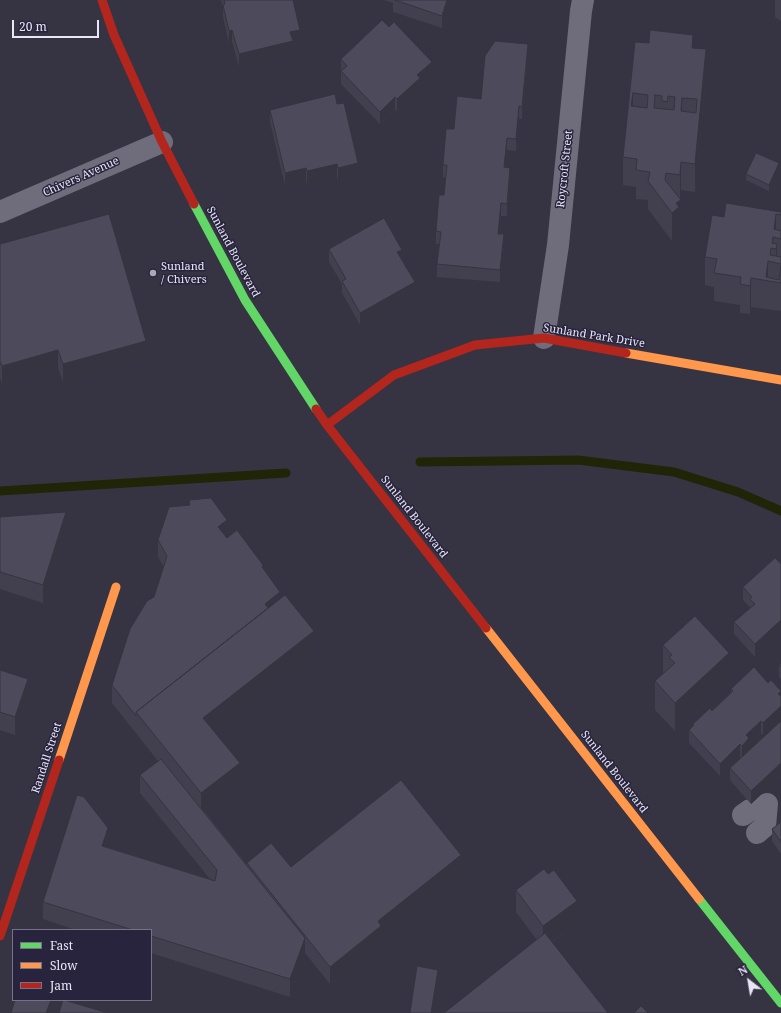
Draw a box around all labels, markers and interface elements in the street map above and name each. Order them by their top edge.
scale bar [14,12,101,38]
text: 20 m [19,18,47,35]
street label: Roycroft Street [554,130,576,208]
street label: Chivers Avenue [41,154,121,200]
street label: Sunland Boulevard [204,204,262,300]
place label: Sunland / Chivers [161,260,207,286]
marker: Sunland / Chivers [148,268,158,278]
street label: Sunland Park Drive [542,321,646,351]
street label: Sunland Boulevard [378,473,450,561]
street label: Randall Street [29,721,65,795]
street label: Sunland Boulevard [578,728,650,816]
legend [12,929,152,1001]
text: Fast [50,937,73,954]
text: Slow [50,957,78,974]
north arrow [729,961,769,1001]
text: N [735,962,750,979]
text: Jam [50,977,72,994]

